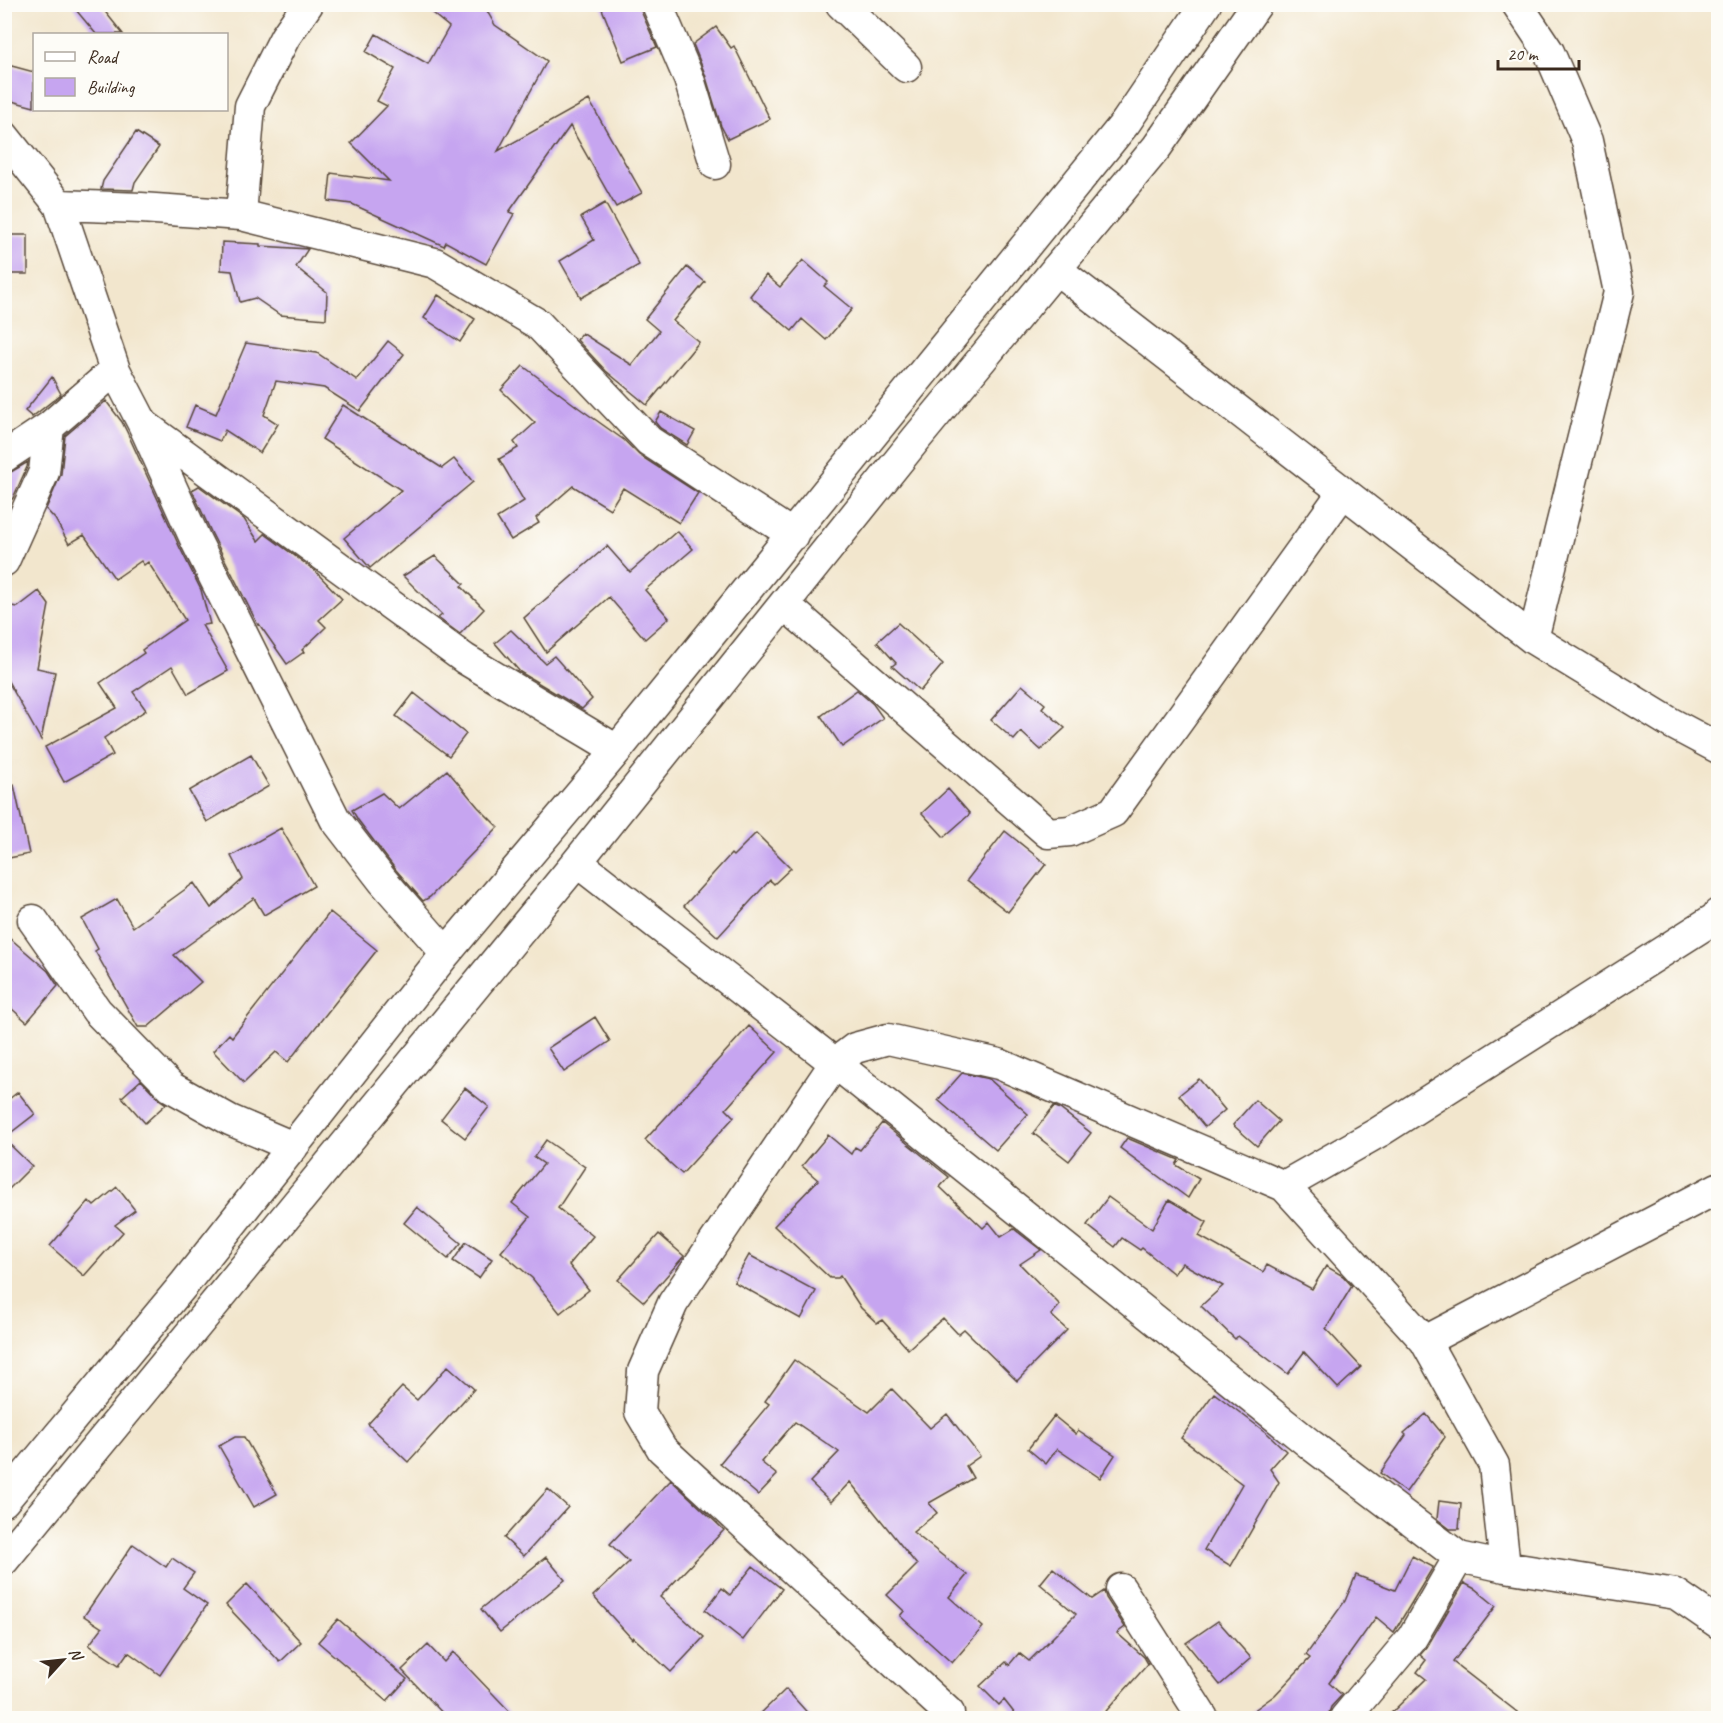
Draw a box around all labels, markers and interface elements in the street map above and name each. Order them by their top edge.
legend [33,33,228,111]
scale bar [1498,33,1579,71]
text: 20 m [1507,43,1540,65]
text: Road [87,46,120,68]
text: Building [87,76,136,98]
north arrow [33,1630,93,1690]
text: N [64,1645,88,1665]

